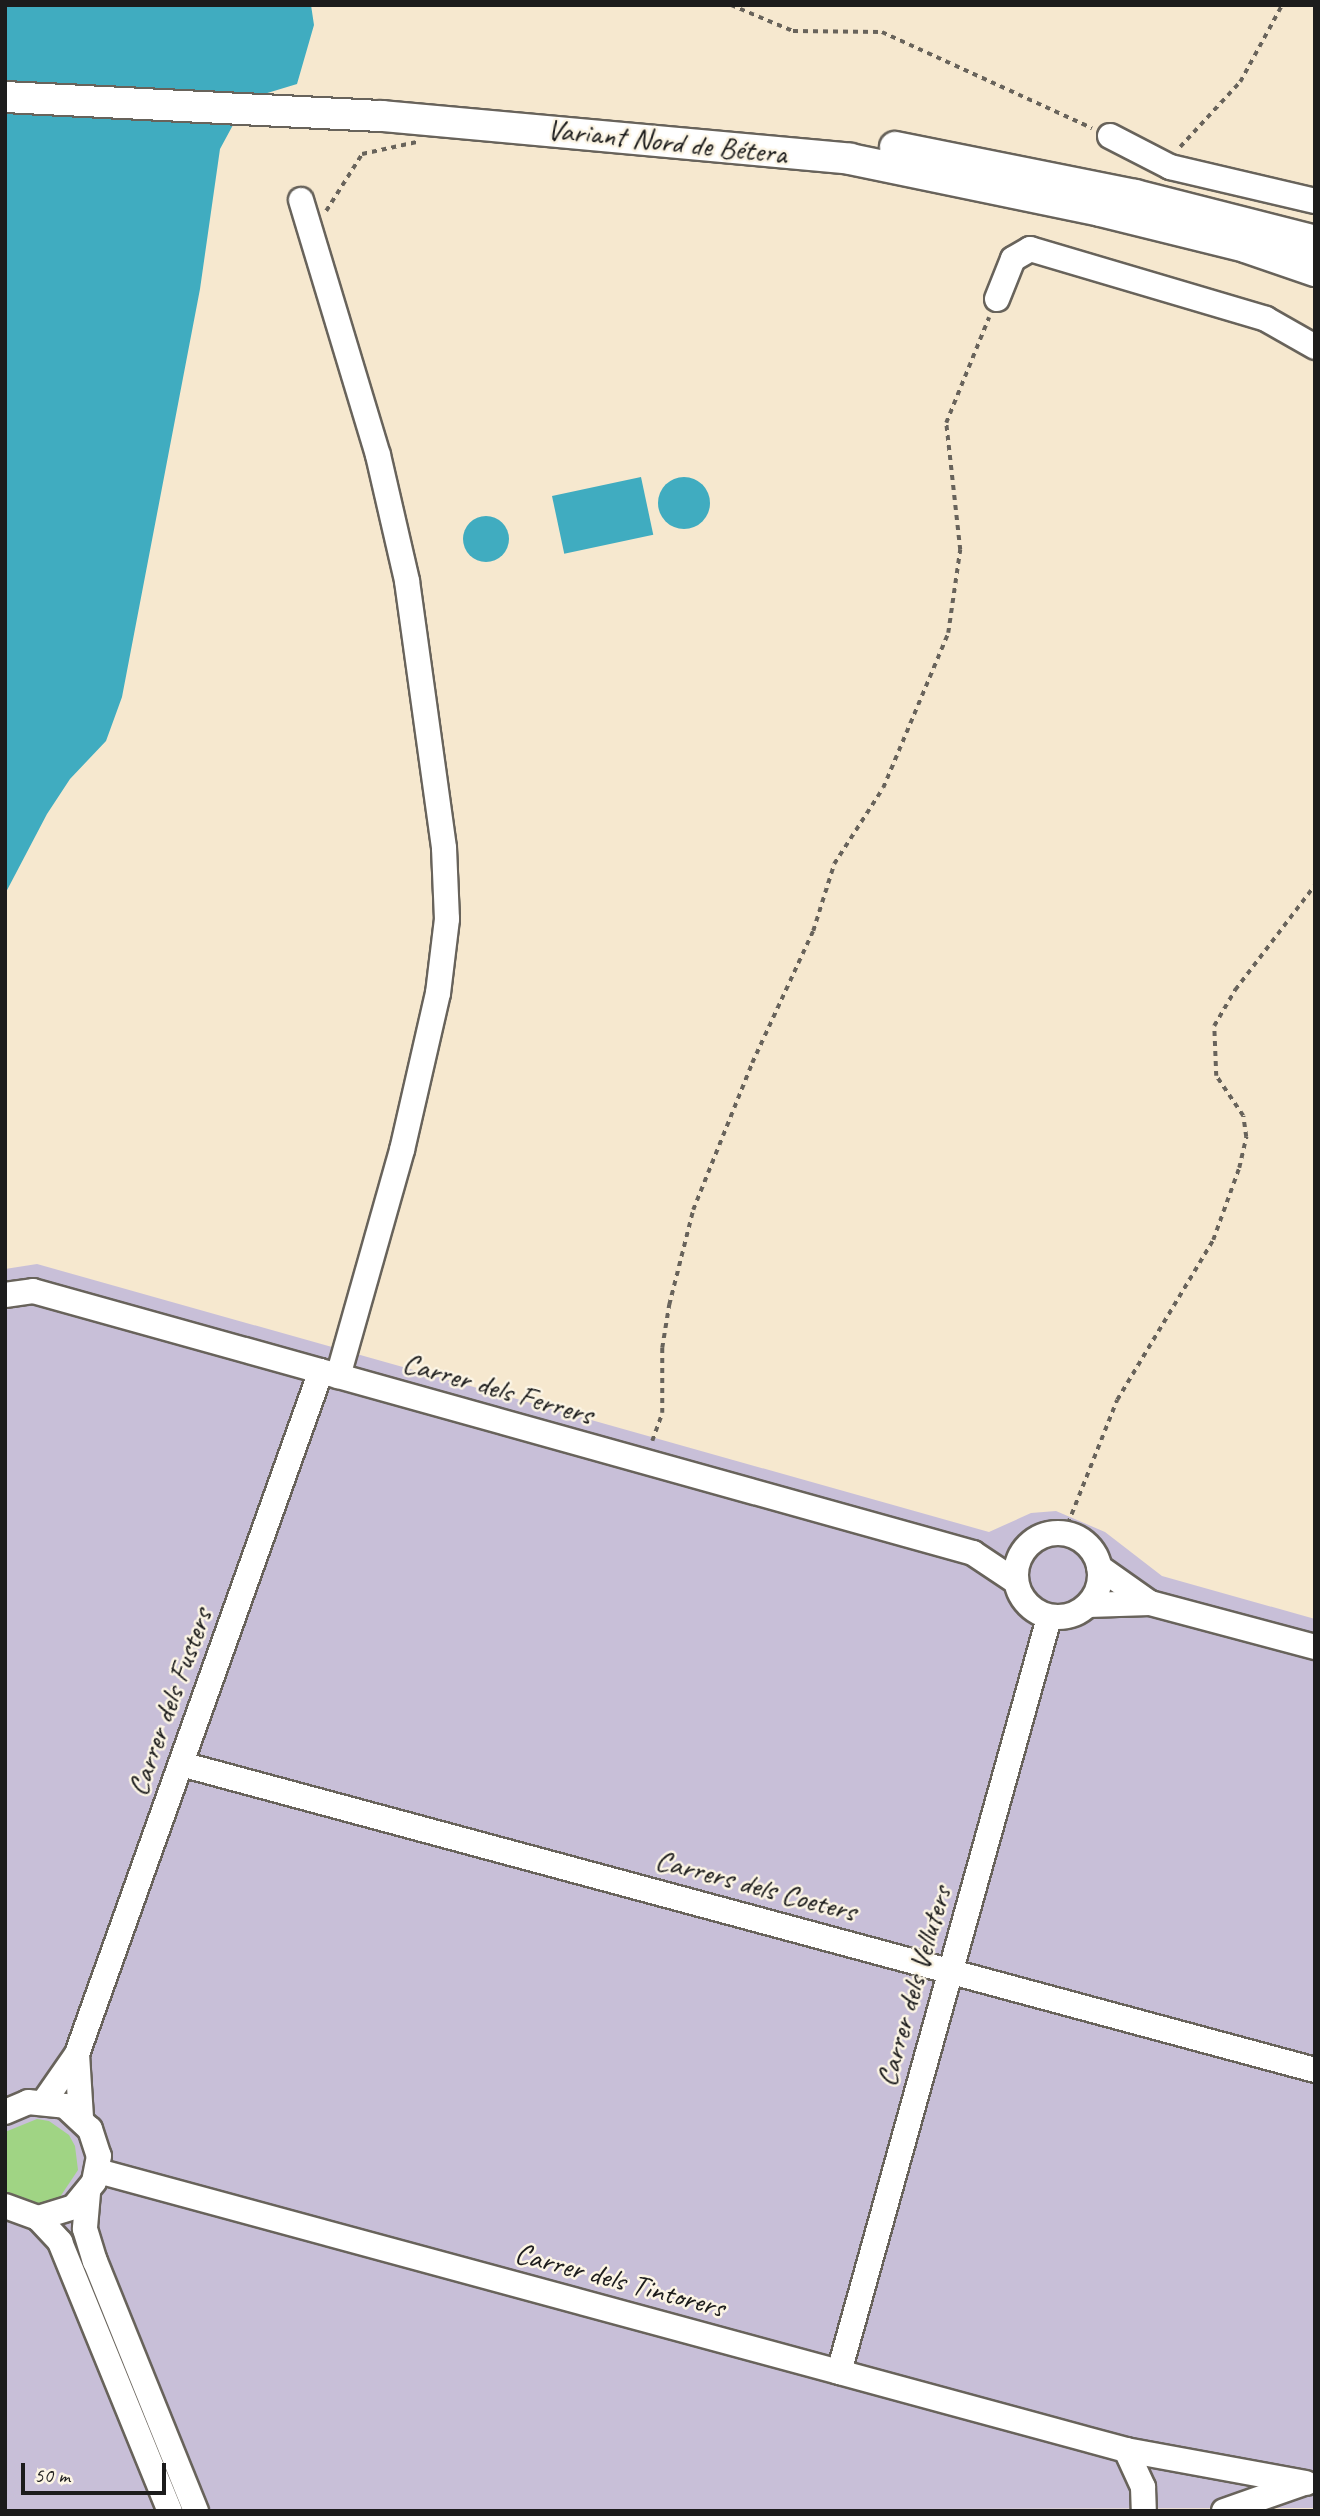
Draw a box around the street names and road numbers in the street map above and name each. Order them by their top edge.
street label: Variant Nord de Bétera [545,111,789,171]
street label: Carrer dels Ferrers [399,1344,597,1432]
street label: Carrer dels Fusters [119,1604,219,1800]
street label: Carrers dels Coeters [652,1841,860,1929]
street label: Carrer dels Velluters [867,1882,959,2090]
street label: Carrer dels Tintorers [511,2235,729,2325]

